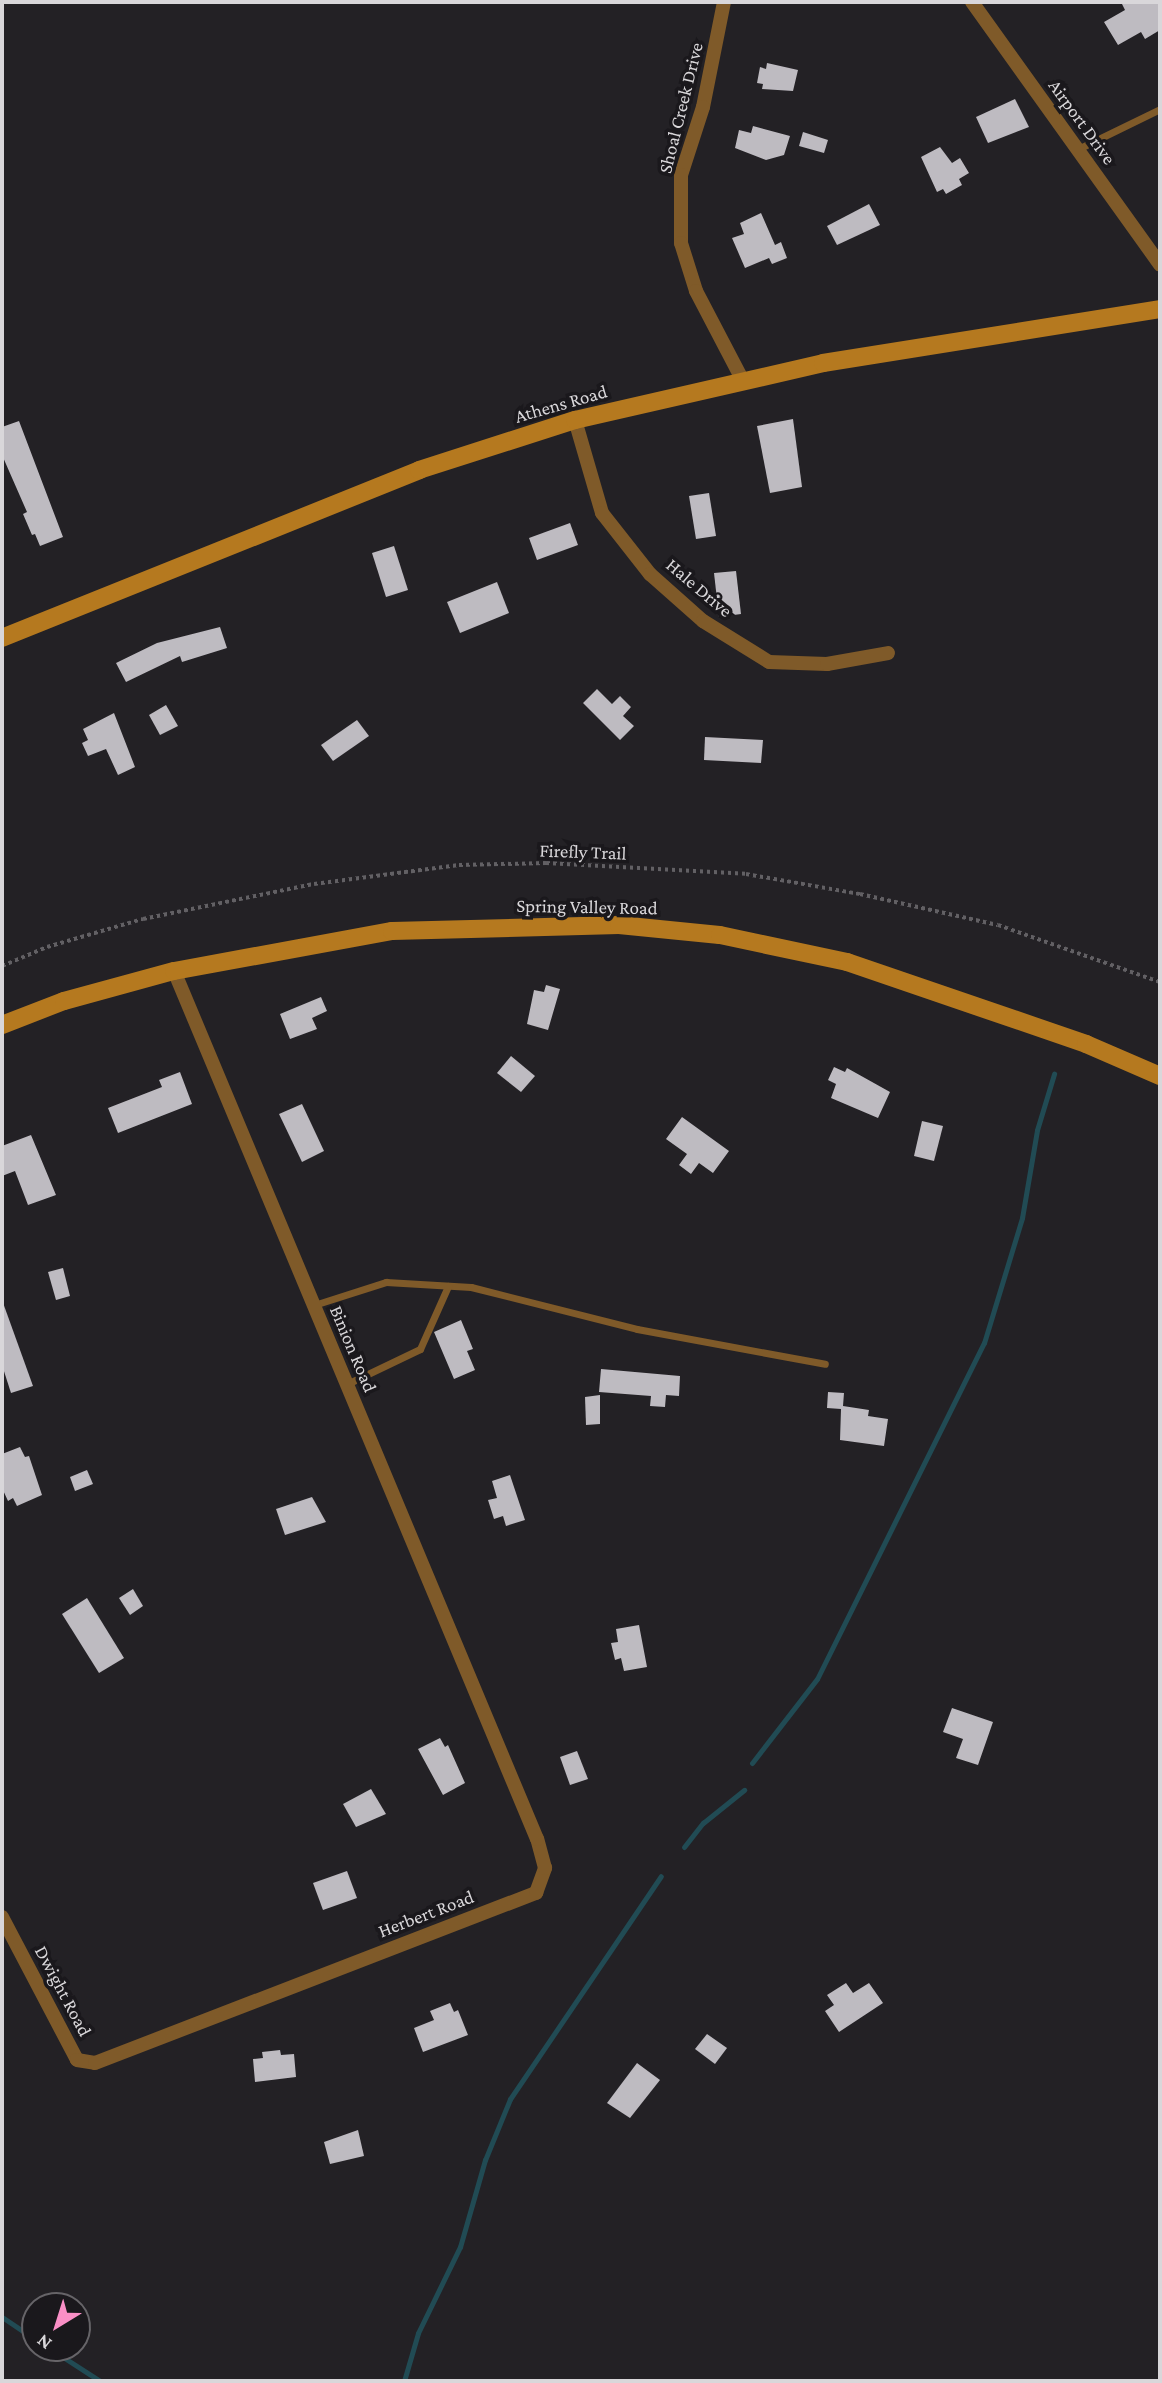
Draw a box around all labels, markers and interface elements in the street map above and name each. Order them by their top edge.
street label: Shoal Creek Drive [654,40,708,176]
street label: Airport Drive [1043,75,1121,169]
street label: Athens Road [512,380,610,428]
street label: Hale Drive [661,554,737,622]
street label: Firefly Trail [539,839,627,865]
street label: Spring Valley Road [516,894,658,920]
street label: Binion Road [324,1302,382,1396]
street label: Herbert Road [375,1885,477,1943]
street label: Dwight Road [30,1942,96,2040]
north arrow [21,2292,91,2362]
text: N [32,2330,56,2355]

